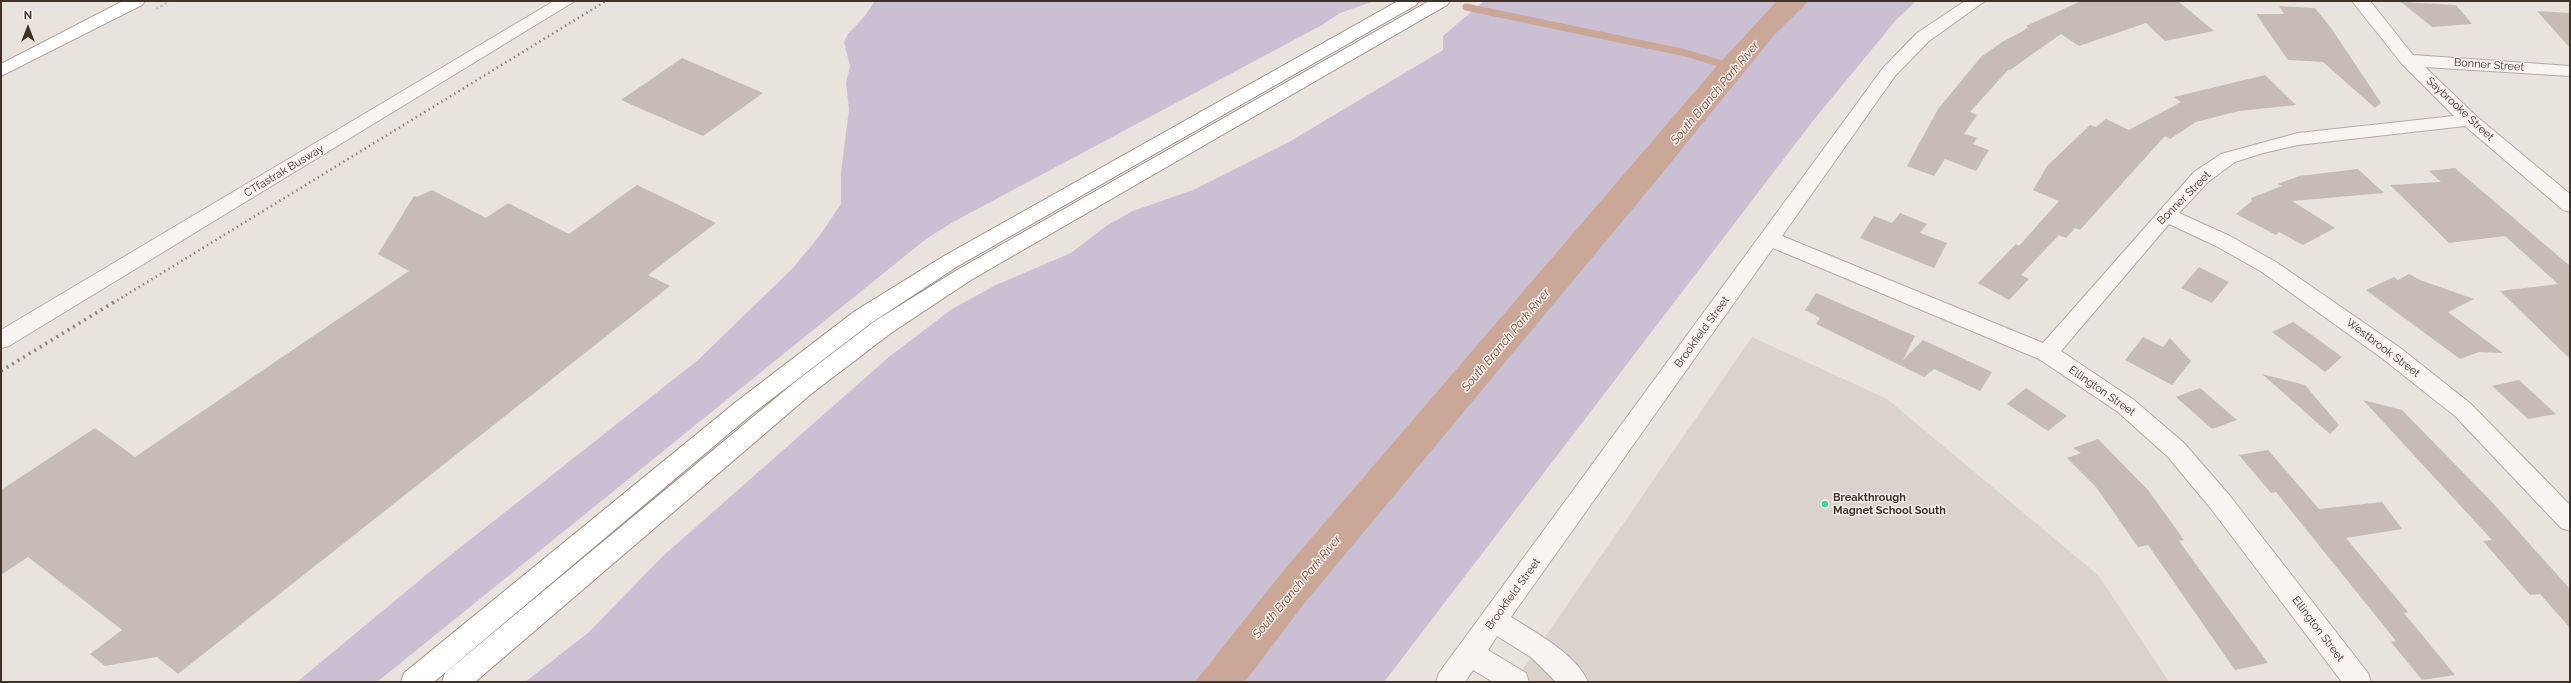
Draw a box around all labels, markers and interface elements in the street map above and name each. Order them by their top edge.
north arrow [8,8,48,48]
text: N [24,9,32,22]
water label: South Branch Park River [1668,39,1762,147]
street label: Bonner Street [2453,56,2525,74]
street label: Saybrooke Street [2424,74,2496,144]
street label: CTfastrak Busway [242,142,326,200]
street label: Bonner Street [2154,168,2214,228]
water label: South Branch Park River [1459,286,1553,394]
street label: Brookfield Street [1672,294,1732,370]
street label: Westbrook Street [2344,316,2422,380]
street label: Ellington Street [2066,363,2138,419]
place label: Breakthrough Magnet School South [1833,491,1946,517]
marker: Breakthrough Magnet School South [1820,499,1830,509]
water label: South Branch Park River [1250,533,1344,641]
street label: Brookfield Street [1483,556,1543,632]
street label: Ellington Street [2289,594,2347,664]

